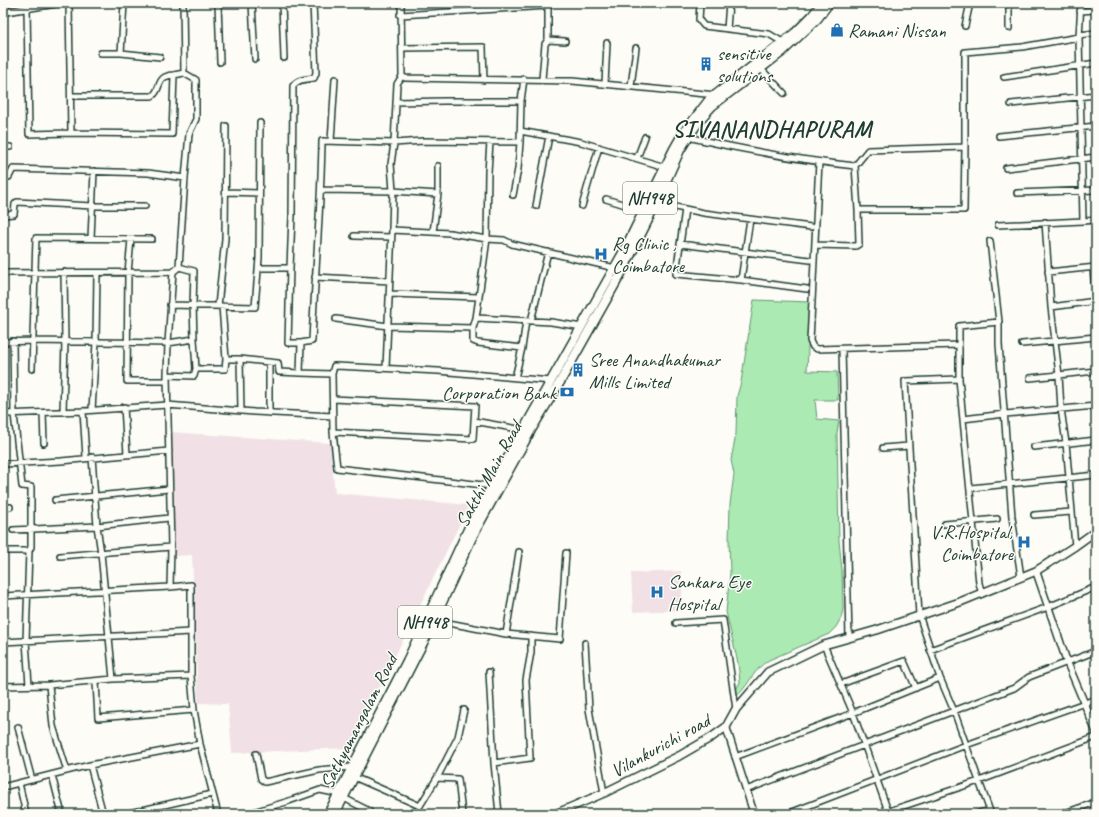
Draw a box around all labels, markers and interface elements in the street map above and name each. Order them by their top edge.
place label: Ramani Nissan [848,19,946,43]
shop icon: Ramani Nissan [829,22,845,38]
place label: sensitive solutions [717,42,774,88]
building icon: sensitive solutions [698,56,714,72]
district label: SIVANANDHAPURAM [672,115,874,144]
road number: NH948 [623,182,677,214]
place label: Rg Clinic , Coimbatore [612,232,686,278]
hospital icon: Rg Clinic , Coimbatore [593,246,609,262]
place label: Sree Anandhakumar Mills Limited [589,348,721,394]
building icon: Sree Anandhakumar Mills Limited [570,362,586,378]
place label: Corporation Bank [442,381,558,405]
bank icon: Corporation Bank [559,384,575,400]
street label: Sakthi Main Road [450,414,529,531]
place label: V.R.Hospital, Coimbatore [930,520,1015,566]
hospital icon: V.R.Hospital, Coimbatore [1016,534,1032,550]
place label: Sankara Eye Hospital [668,570,752,616]
hospital icon: Sankara Eye Hospital [649,584,665,600]
road number: NH948 [398,606,452,638]
street label: Sathyamangalam Road [315,648,404,793]
street label: Vilankurichi road [607,707,717,783]

